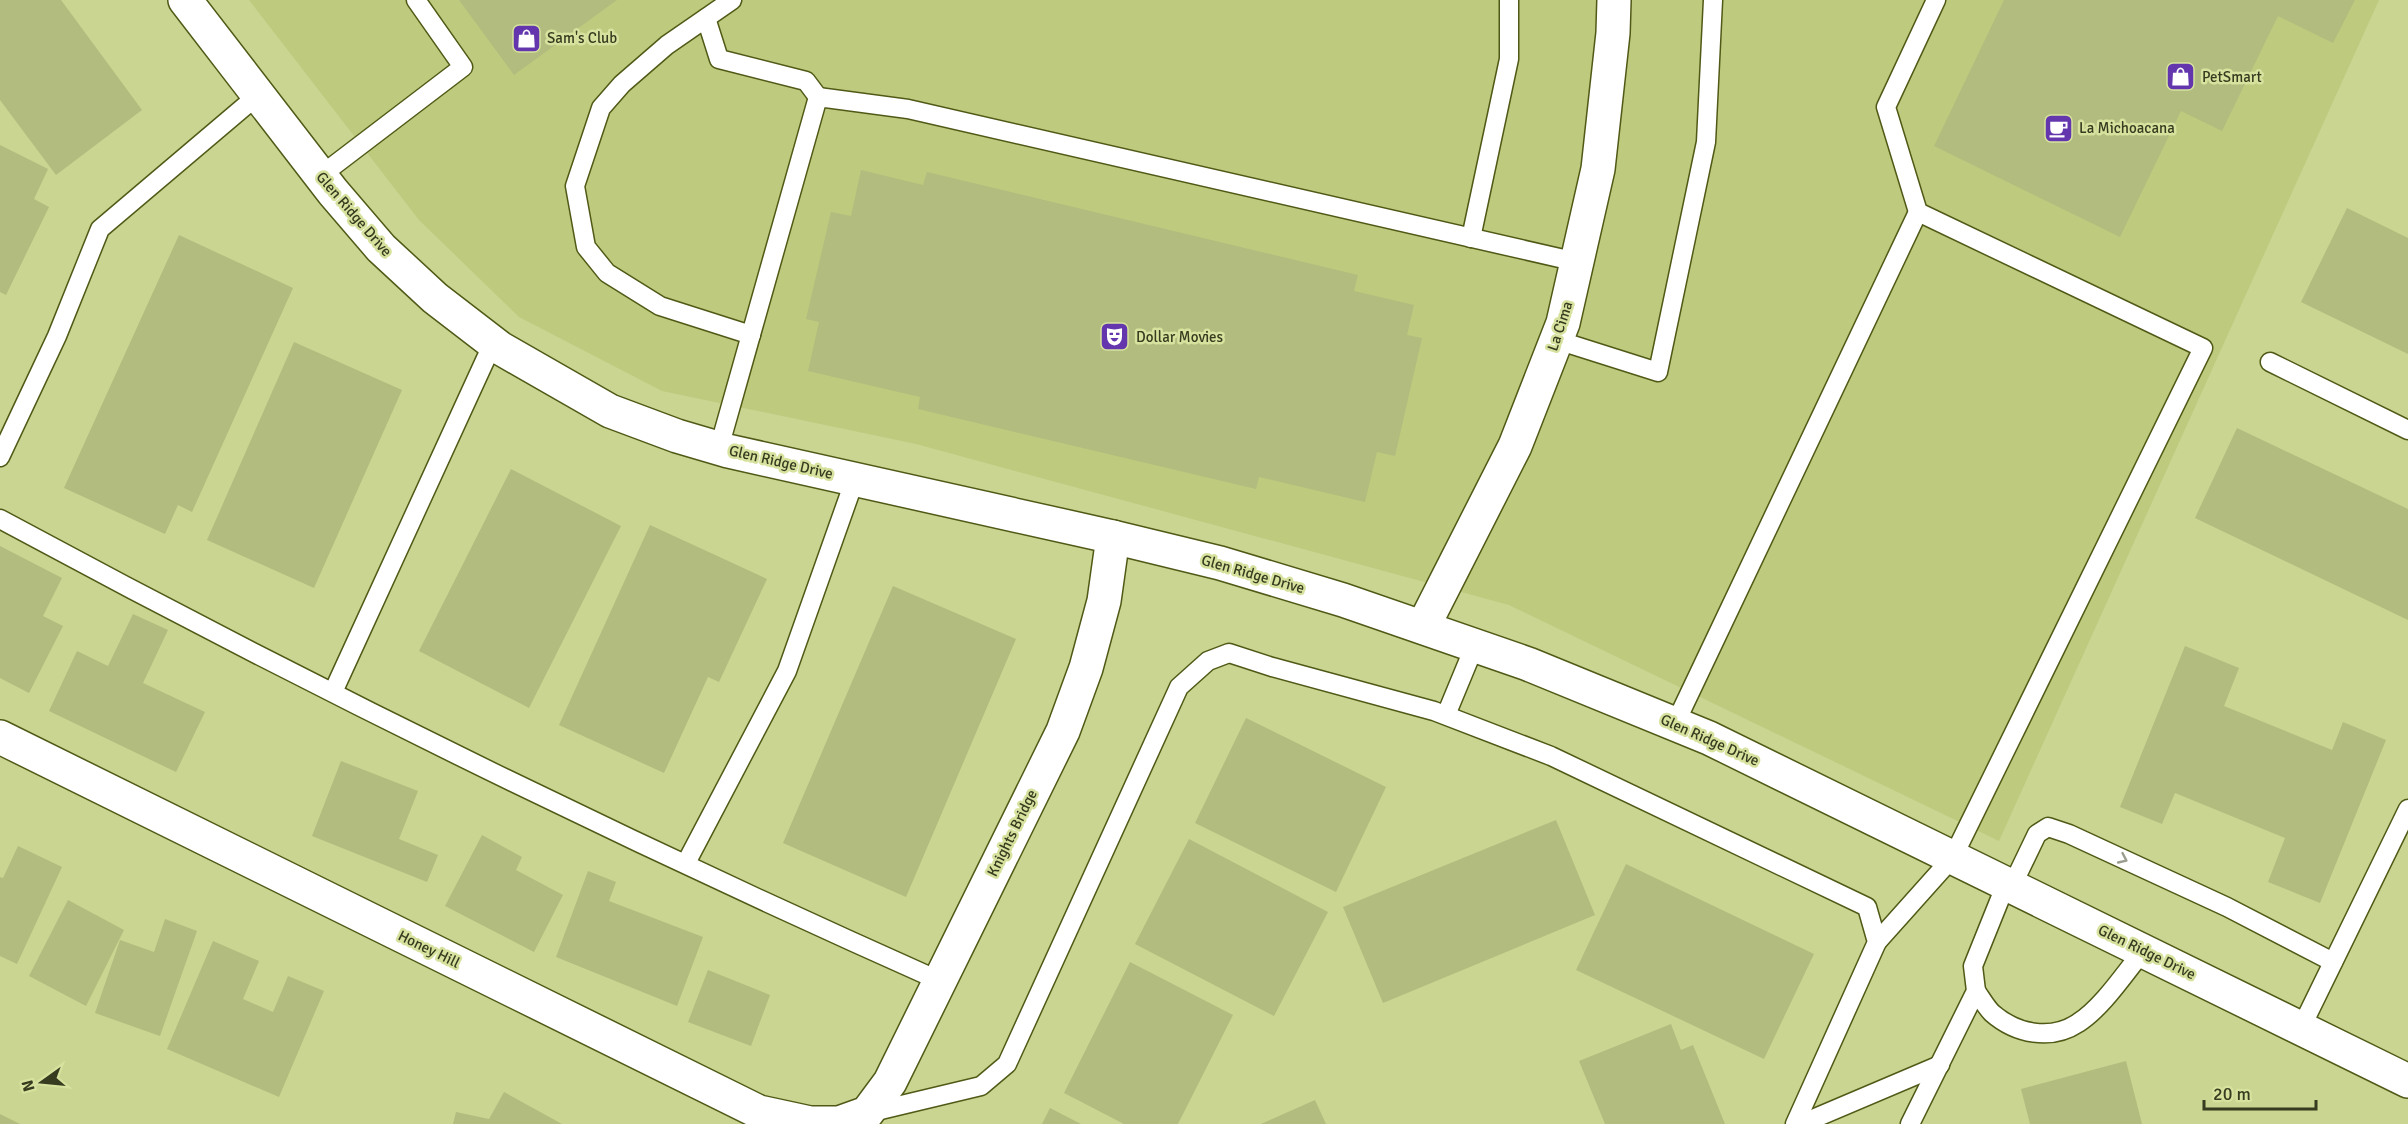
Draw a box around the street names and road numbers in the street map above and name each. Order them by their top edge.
street label: Glen Ridge Drive [312,168,396,260]
street label: La Cima [1544,299,1576,353]
street label: Glen Ridge Drive [727,441,835,483]
street label: Glen Ridge Drive [1199,551,1307,597]
street label: Glen Ridge Drive [1658,710,1762,770]
street label: Knights Bridge [983,787,1041,879]
street label: Glen Ridge Drive [2095,921,2199,983]
street label: Honey Hill [395,926,463,972]

